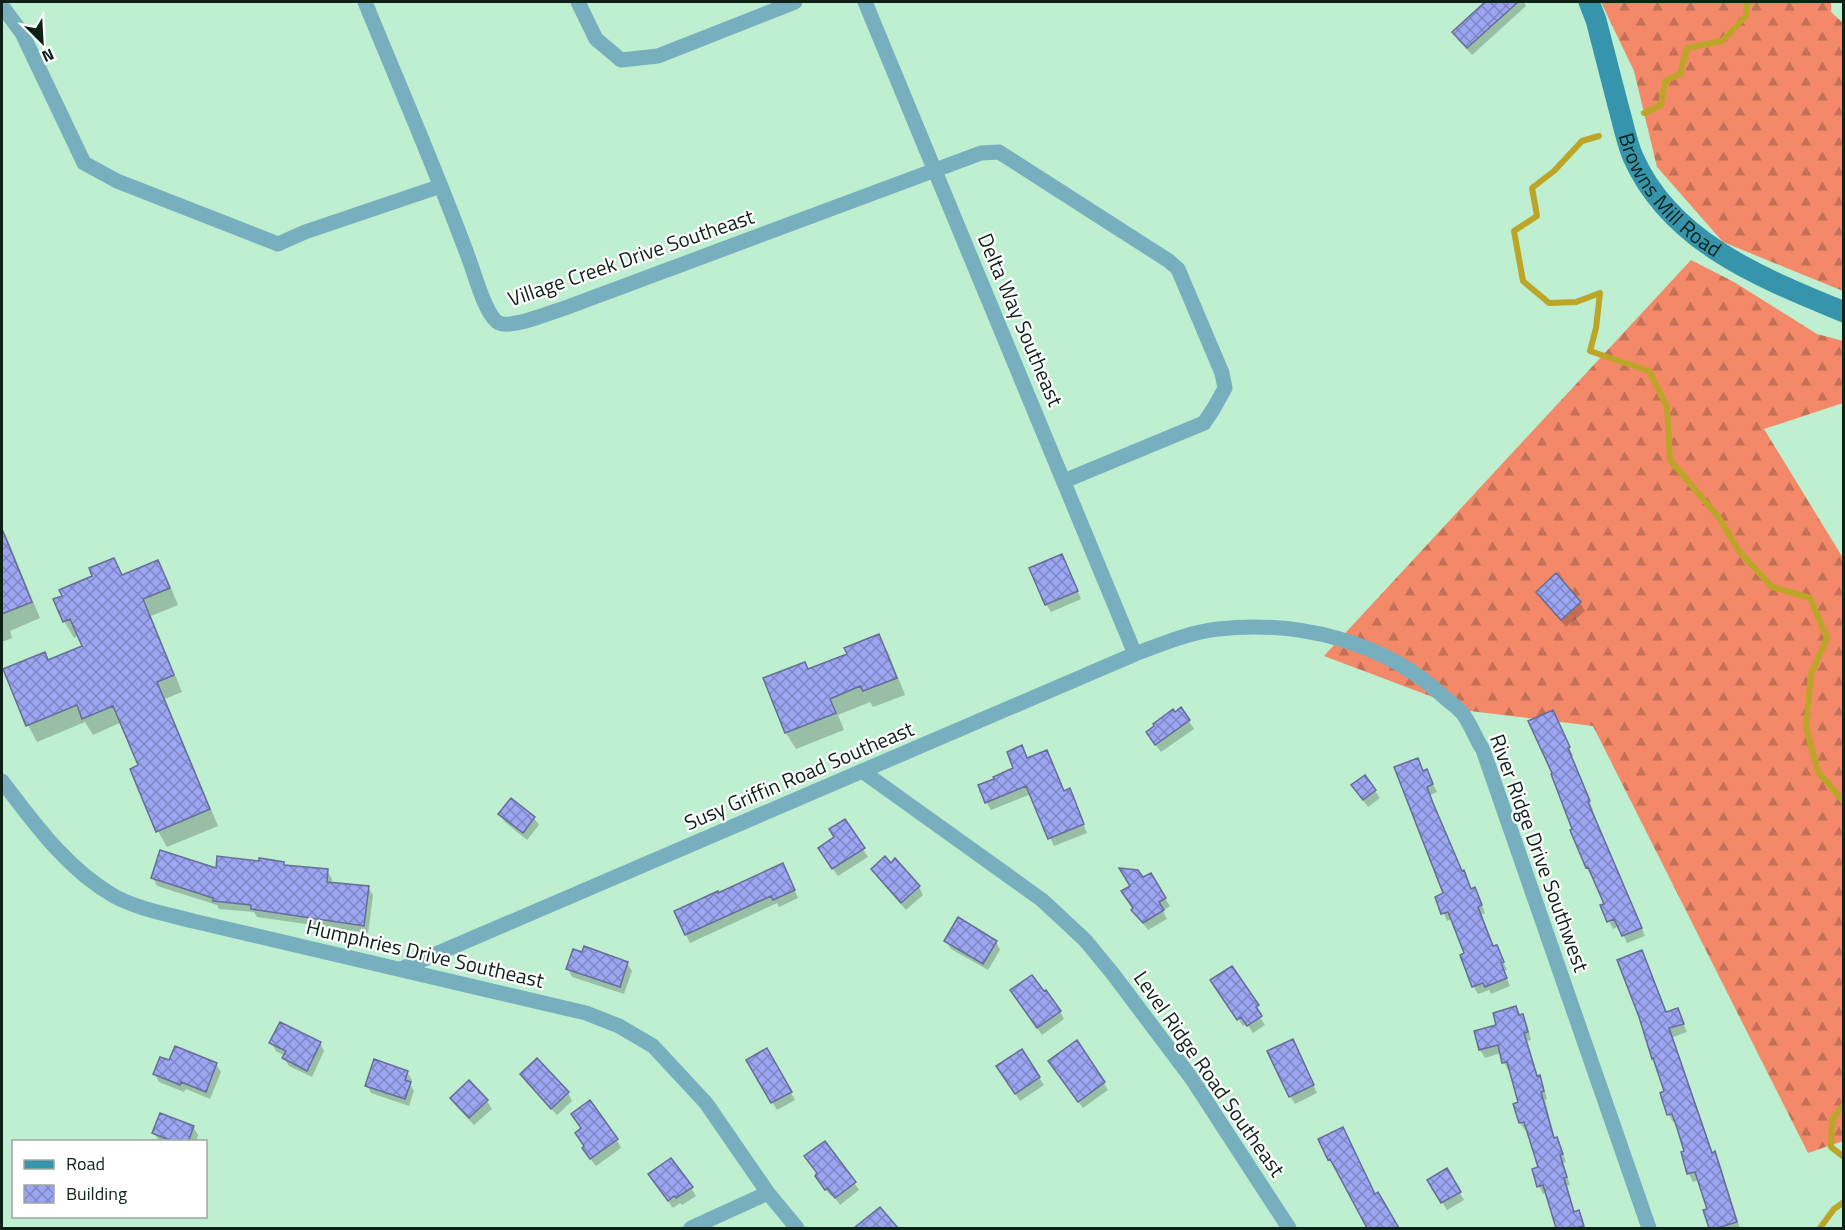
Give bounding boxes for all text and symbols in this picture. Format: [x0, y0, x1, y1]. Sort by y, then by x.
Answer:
north arrow [12, 12, 72, 72]
text: N [38, 42, 58, 69]
street label: Browns Mill Road [1611, 129, 1728, 265]
street label: Village Creek Drive Southeast [503, 200, 759, 314]
street label: Delta Way Southeast [970, 228, 1072, 412]
street label: Susy Griffin Road Southeast [679, 712, 919, 838]
street label: River Ridge Drive Southwest [1482, 729, 1598, 977]
street label: Humphries Drive Southeast [303, 910, 548, 996]
street label: Level Ridge Road Southeast [1126, 964, 1294, 1184]
legend [12, 1140, 207, 1218]
text: Road [66, 1150, 105, 1177]
text: Building [66, 1180, 127, 1207]

